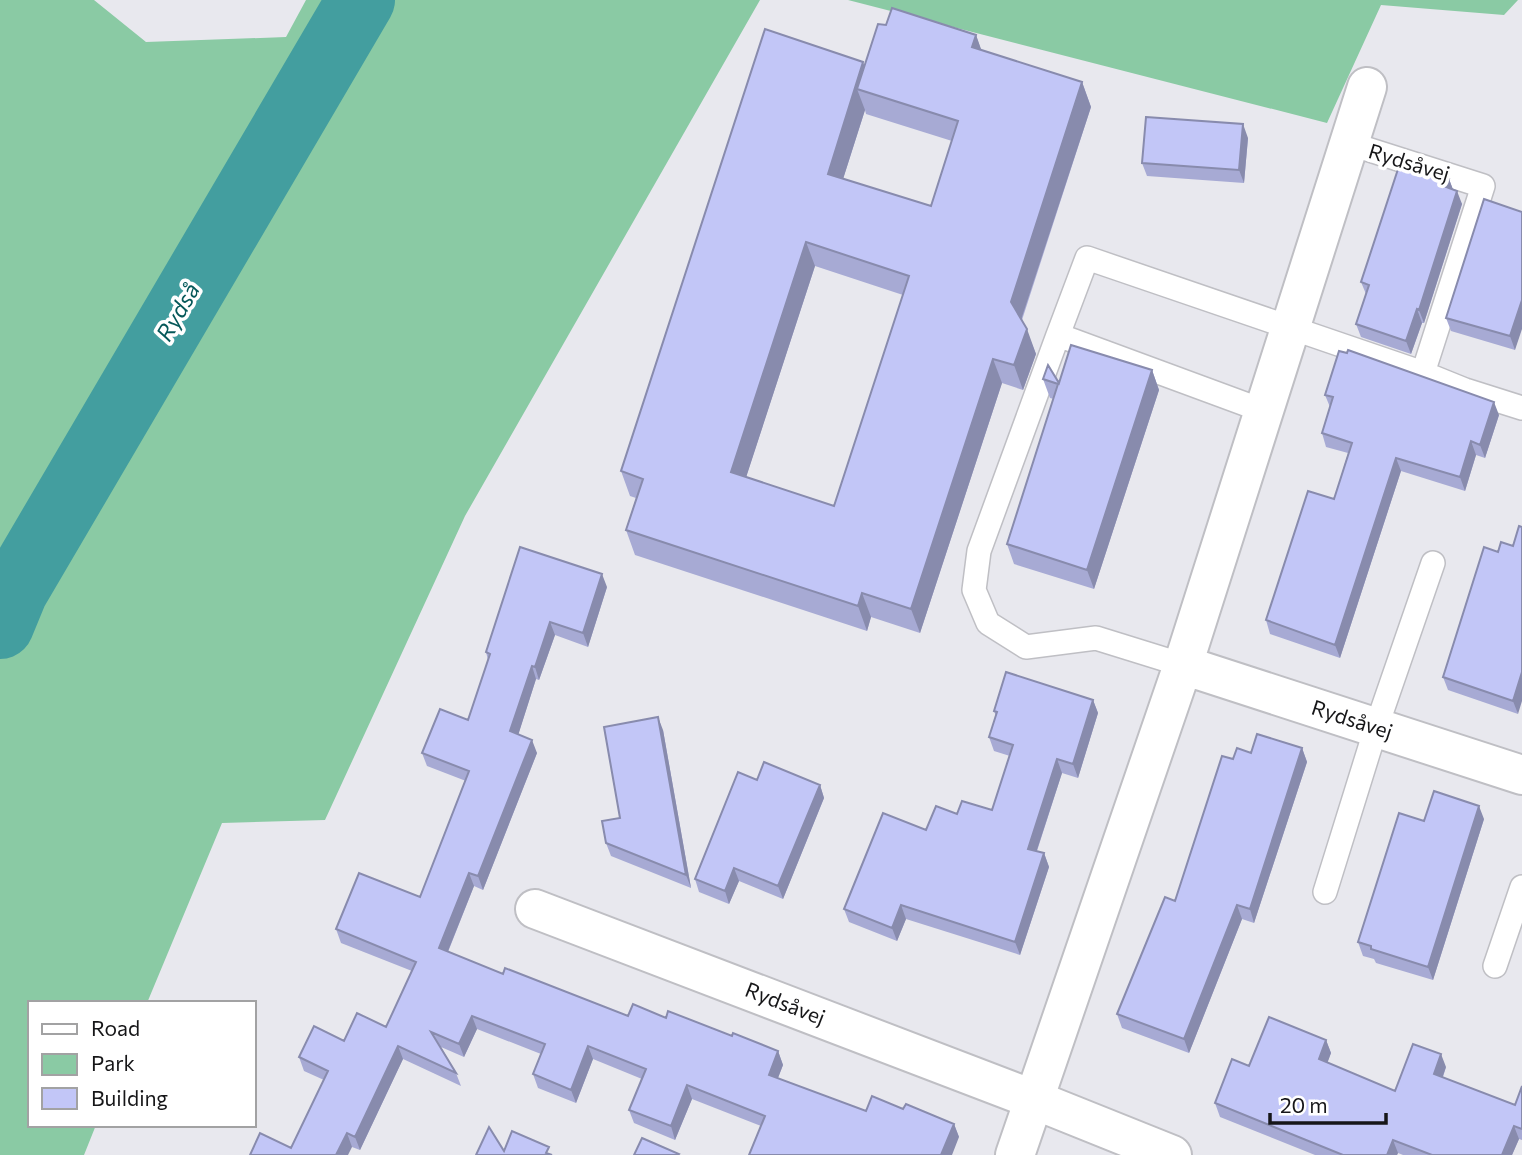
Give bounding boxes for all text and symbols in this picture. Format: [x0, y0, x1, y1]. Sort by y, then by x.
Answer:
street label: Rydsåvej [1366, 137, 1453, 186]
water label: Rydså [149, 277, 205, 346]
street label: Rydsåvej [1309, 694, 1396, 743]
street label: Rydsåvej [742, 976, 829, 1029]
legend [28, 1001, 256, 1127]
text: Road [91, 1015, 140, 1040]
text: Park [91, 1050, 135, 1075]
scale bar [1270, 1082, 1386, 1126]
text: Building [91, 1085, 168, 1110]
text: 20 m [1280, 1092, 1328, 1117]

